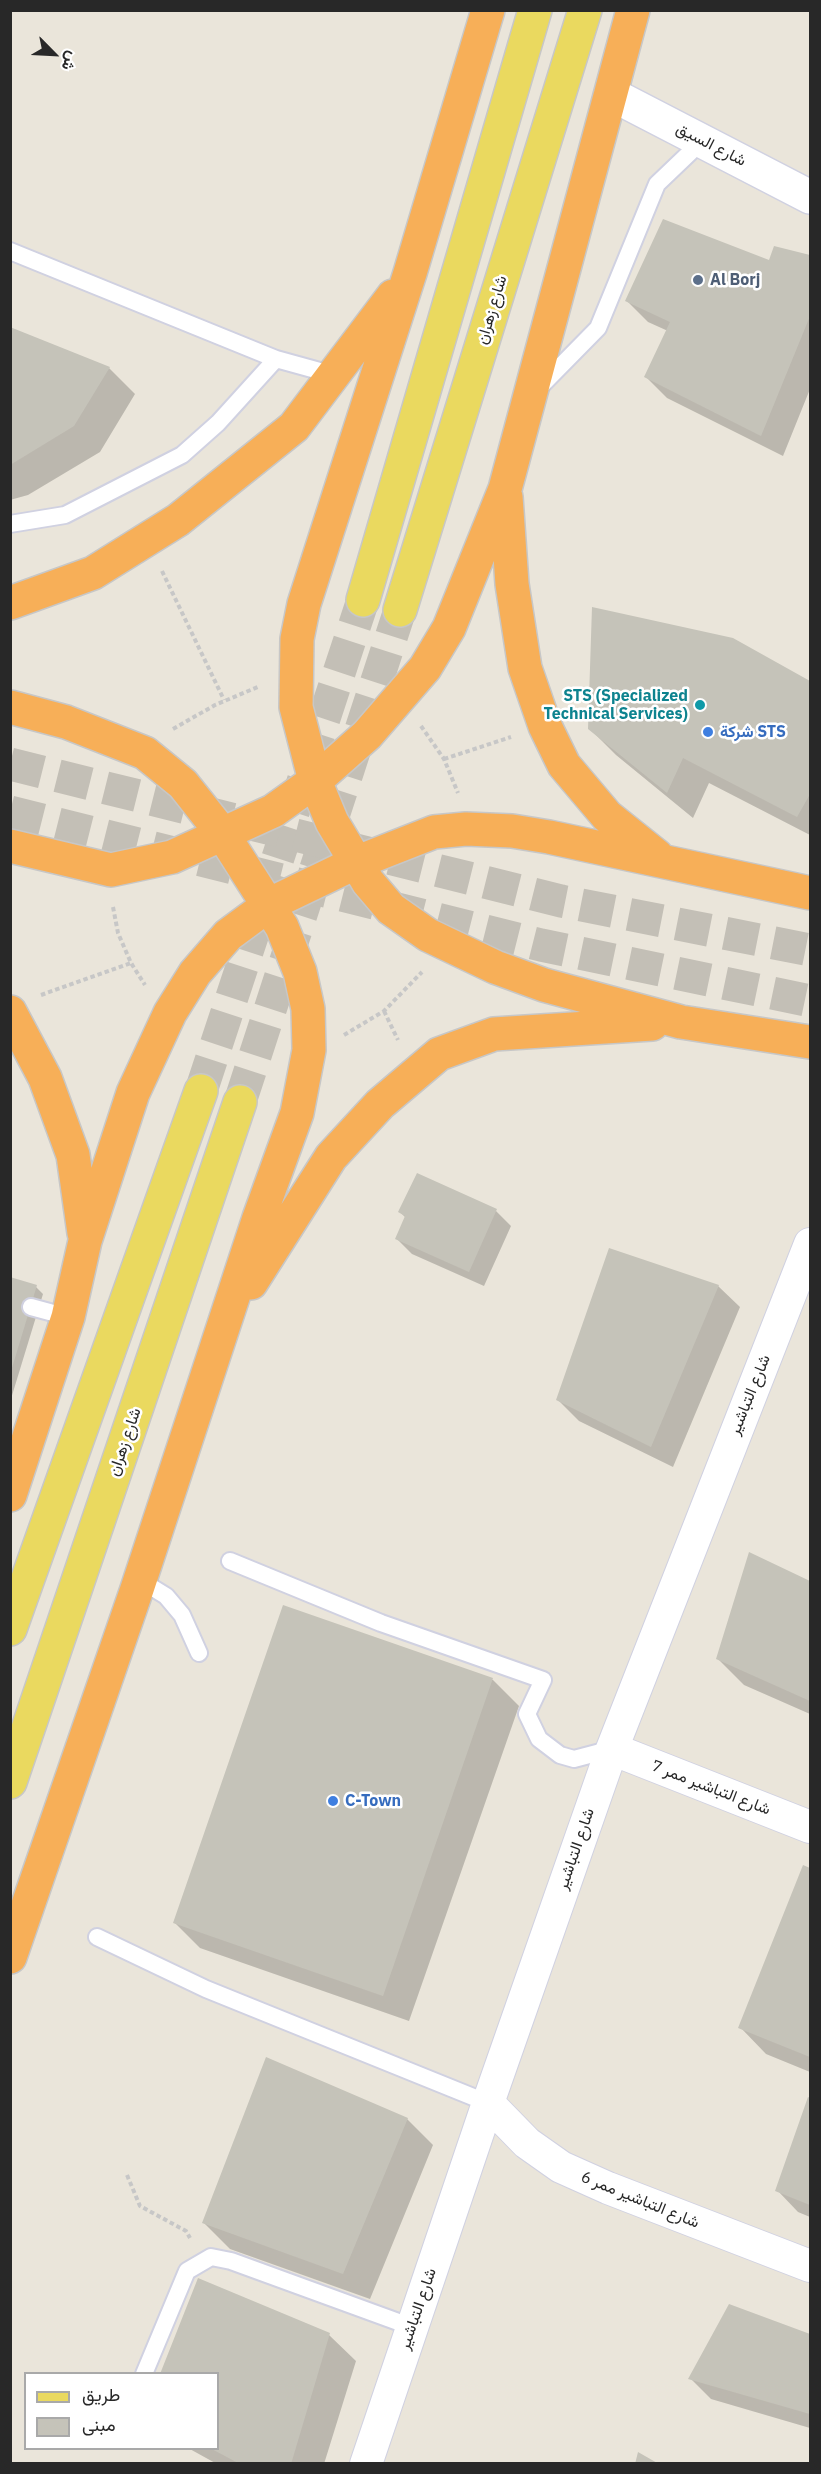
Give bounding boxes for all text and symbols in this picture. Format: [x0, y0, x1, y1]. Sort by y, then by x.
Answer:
north arrow [24, 24, 84, 84]
text: ش [57, 48, 83, 74]
street label: شارع السيق [673, 119, 749, 171]
place label: Al Borj [710, 270, 760, 290]
street label: شارع زهران [472, 273, 512, 347]
marker: Al Borj [691, 273, 705, 287]
place label: STS (Specialized Technical Services) [543, 686, 688, 724]
marker: STS (Specialized Technical Services) [693, 698, 707, 712]
place label: شركة STS [720, 722, 786, 742]
marker: شركة STS [701, 725, 715, 739]
street label: شارع التباشير [725, 1352, 775, 1438]
street label: شارع زهران [104, 1405, 146, 1479]
street label: شارع التباشير ممر 7 [649, 1756, 773, 1820]
place label: C-Town [345, 1791, 401, 1811]
marker: C-Town [326, 1794, 340, 1808]
street label: شارع التباشير [553, 1806, 599, 1892]
street label: شارع التباشير ممر 6 [578, 2168, 702, 2232]
street label: شارع التباشير [395, 2266, 441, 2352]
legend [24, 2372, 219, 2450]
text: طريق [82, 2383, 120, 2406]
text: مبنى [82, 2413, 116, 2436]

